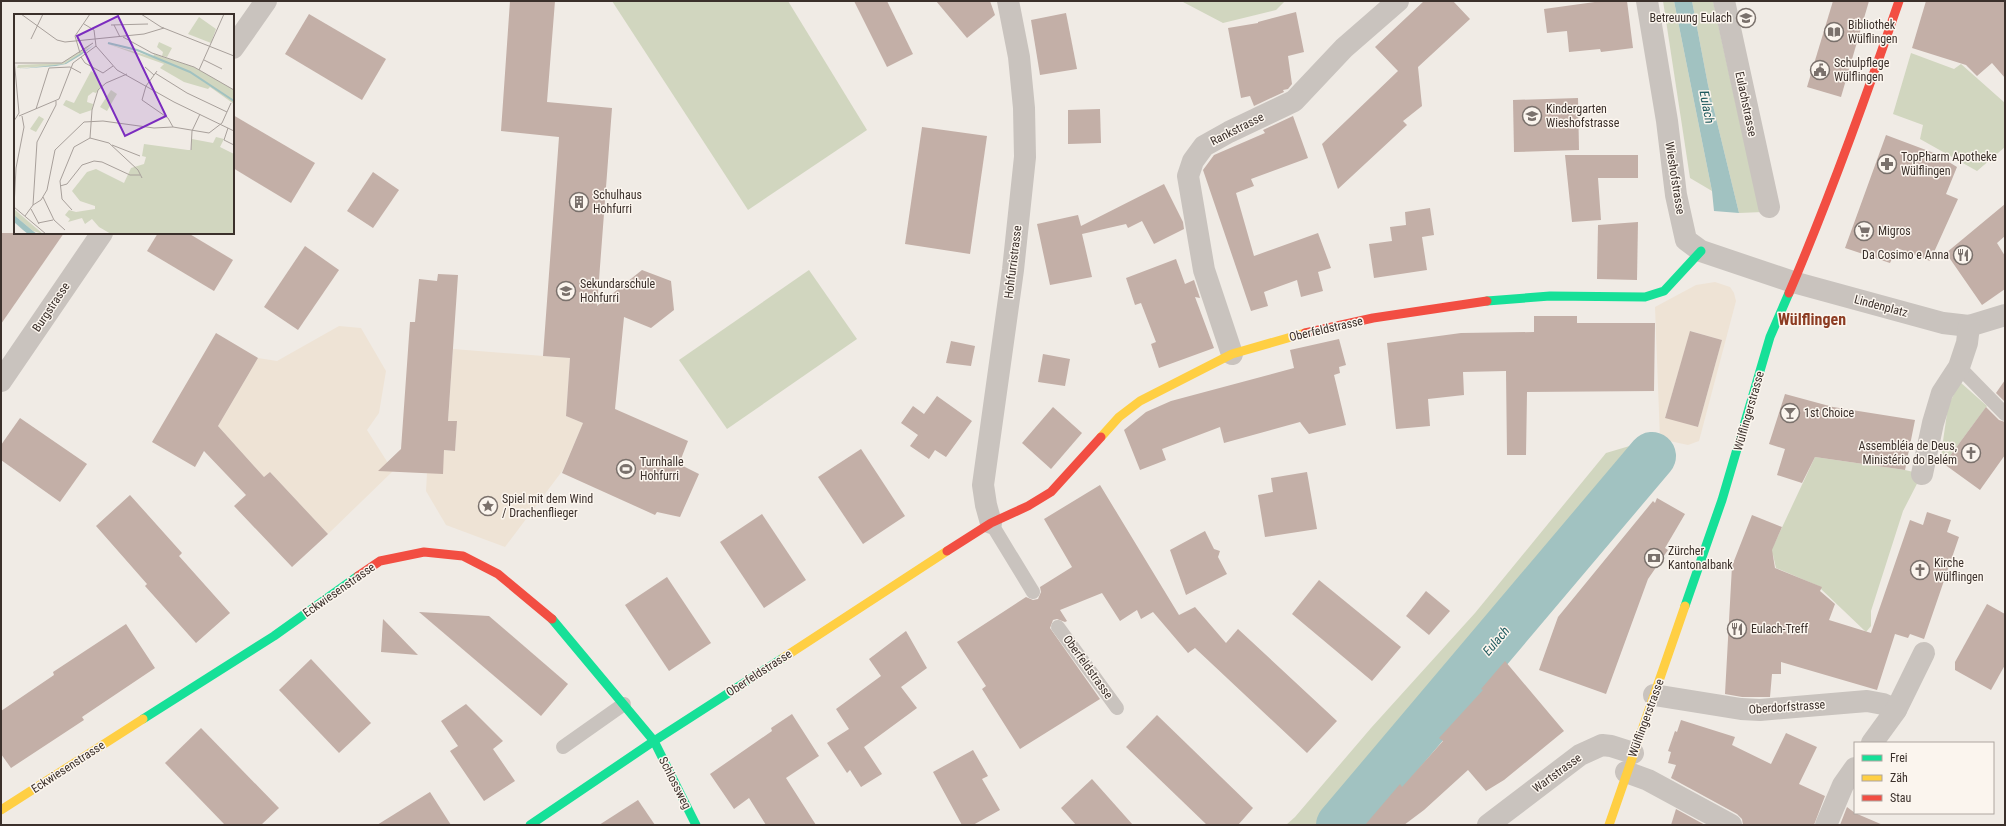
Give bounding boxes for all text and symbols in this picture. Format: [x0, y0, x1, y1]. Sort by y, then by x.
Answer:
school or university icon: Betreuung Eulach [1735, 7, 1757, 29]
place label: Betreuung Eulach [1650, 11, 1732, 25]
inset map [14, 14, 234, 234]
place label: Bibliothek Wülflingen [1848, 18, 1898, 46]
library icon: Bibliothek Wülflingen [1823, 21, 1845, 43]
place label: Schulpflege Wülflingen [1834, 56, 1890, 84]
public building icon: Schulpflege Wülflingen [1809, 59, 1831, 81]
street label: Eulachstrasse [1732, 70, 1760, 138]
water label: Eulach [1696, 89, 1718, 125]
place label: Kindergarten Wieshofstrasse [1546, 102, 1620, 130]
school or university icon: Kindergarten Wieshofstrasse [1521, 105, 1543, 127]
street label: Rankstrasse [1208, 109, 1266, 148]
street label: Wieshofstrasse [1662, 141, 1688, 216]
place label: TopPharm Apotheke Wülflingen [1901, 150, 1997, 178]
pharmacy icon: TopPharm Apotheke Wülflingen [1876, 153, 1898, 175]
place label: Schulhaus Hohfurri [593, 188, 642, 216]
building icon: Schulhaus Hohfurri [568, 191, 590, 213]
supermarket icon: Migros [1853, 220, 1875, 242]
street label: Hohfurristrasse [1002, 224, 1024, 299]
place label: Migros [1878, 224, 1911, 238]
restaurant icon: Da Cosimo e Anna [1952, 244, 1974, 266]
place label: Da Cosimo e Anna [1862, 248, 1949, 262]
place label: Sekundarschule Hohfurri [580, 277, 656, 305]
street label: Burgstrasse [29, 279, 73, 334]
school or university icon: Sekundarschule Hohfurri [555, 280, 577, 302]
street label: Lindenplatz [1853, 292, 1909, 320]
district label: Wülflingen [1778, 310, 1846, 329]
street label: Oberfeldstrasse [1288, 314, 1365, 344]
street label: Wülflingerstrasse [1731, 369, 1767, 452]
bar icon: 1st Choice [1779, 402, 1801, 424]
place label: 1st Choice [1804, 406, 1855, 420]
place label: Assembléia de Deus, Ministério do Belém [1858, 439, 1957, 467]
church icon: Assembléia de Deus, Ministério do Belém [1960, 442, 1982, 464]
place label: Turnhalle Hohfurri [640, 455, 684, 483]
sports icon: Turnhalle Hohfurri [615, 458, 637, 480]
place label: Spiel mit dem Wind / Drachenflieger [502, 492, 593, 520]
place icon: Spiel mit dem Wind / Drachenflieger [477, 495, 499, 517]
place label: Zürcher Kantonalbank [1668, 544, 1733, 572]
bank icon: Zürcher Kantonalbank [1643, 547, 1665, 569]
place label: Kirche Wülflingen [1934, 556, 1984, 584]
church icon: Kirche Wülflingen [1909, 559, 1931, 581]
street label: Eckwiesenstrasse [300, 560, 378, 620]
restaurant icon: Eulach-Treff [1726, 618, 1748, 640]
place label: Eulach-Treff [1751, 622, 1808, 636]
water label: Eulach [1480, 623, 1512, 659]
street label: Oberfeldstrasse [1060, 632, 1116, 702]
street label: Oberfeldstrasse [724, 646, 795, 699]
street label: Wülflingerstrasse [1625, 677, 1667, 759]
street label: Oberdorfstrasse [1748, 697, 1826, 717]
street label: Eckwiesenstrasse [29, 738, 108, 796]
legend [1854, 742, 1994, 814]
street label: Wartstrasse [1530, 750, 1584, 795]
text: Frei [1890, 751, 1908, 765]
street label: Schlossweg [656, 755, 694, 811]
text: Zäh [1890, 771, 1908, 785]
text: Stau [1890, 791, 1912, 805]

